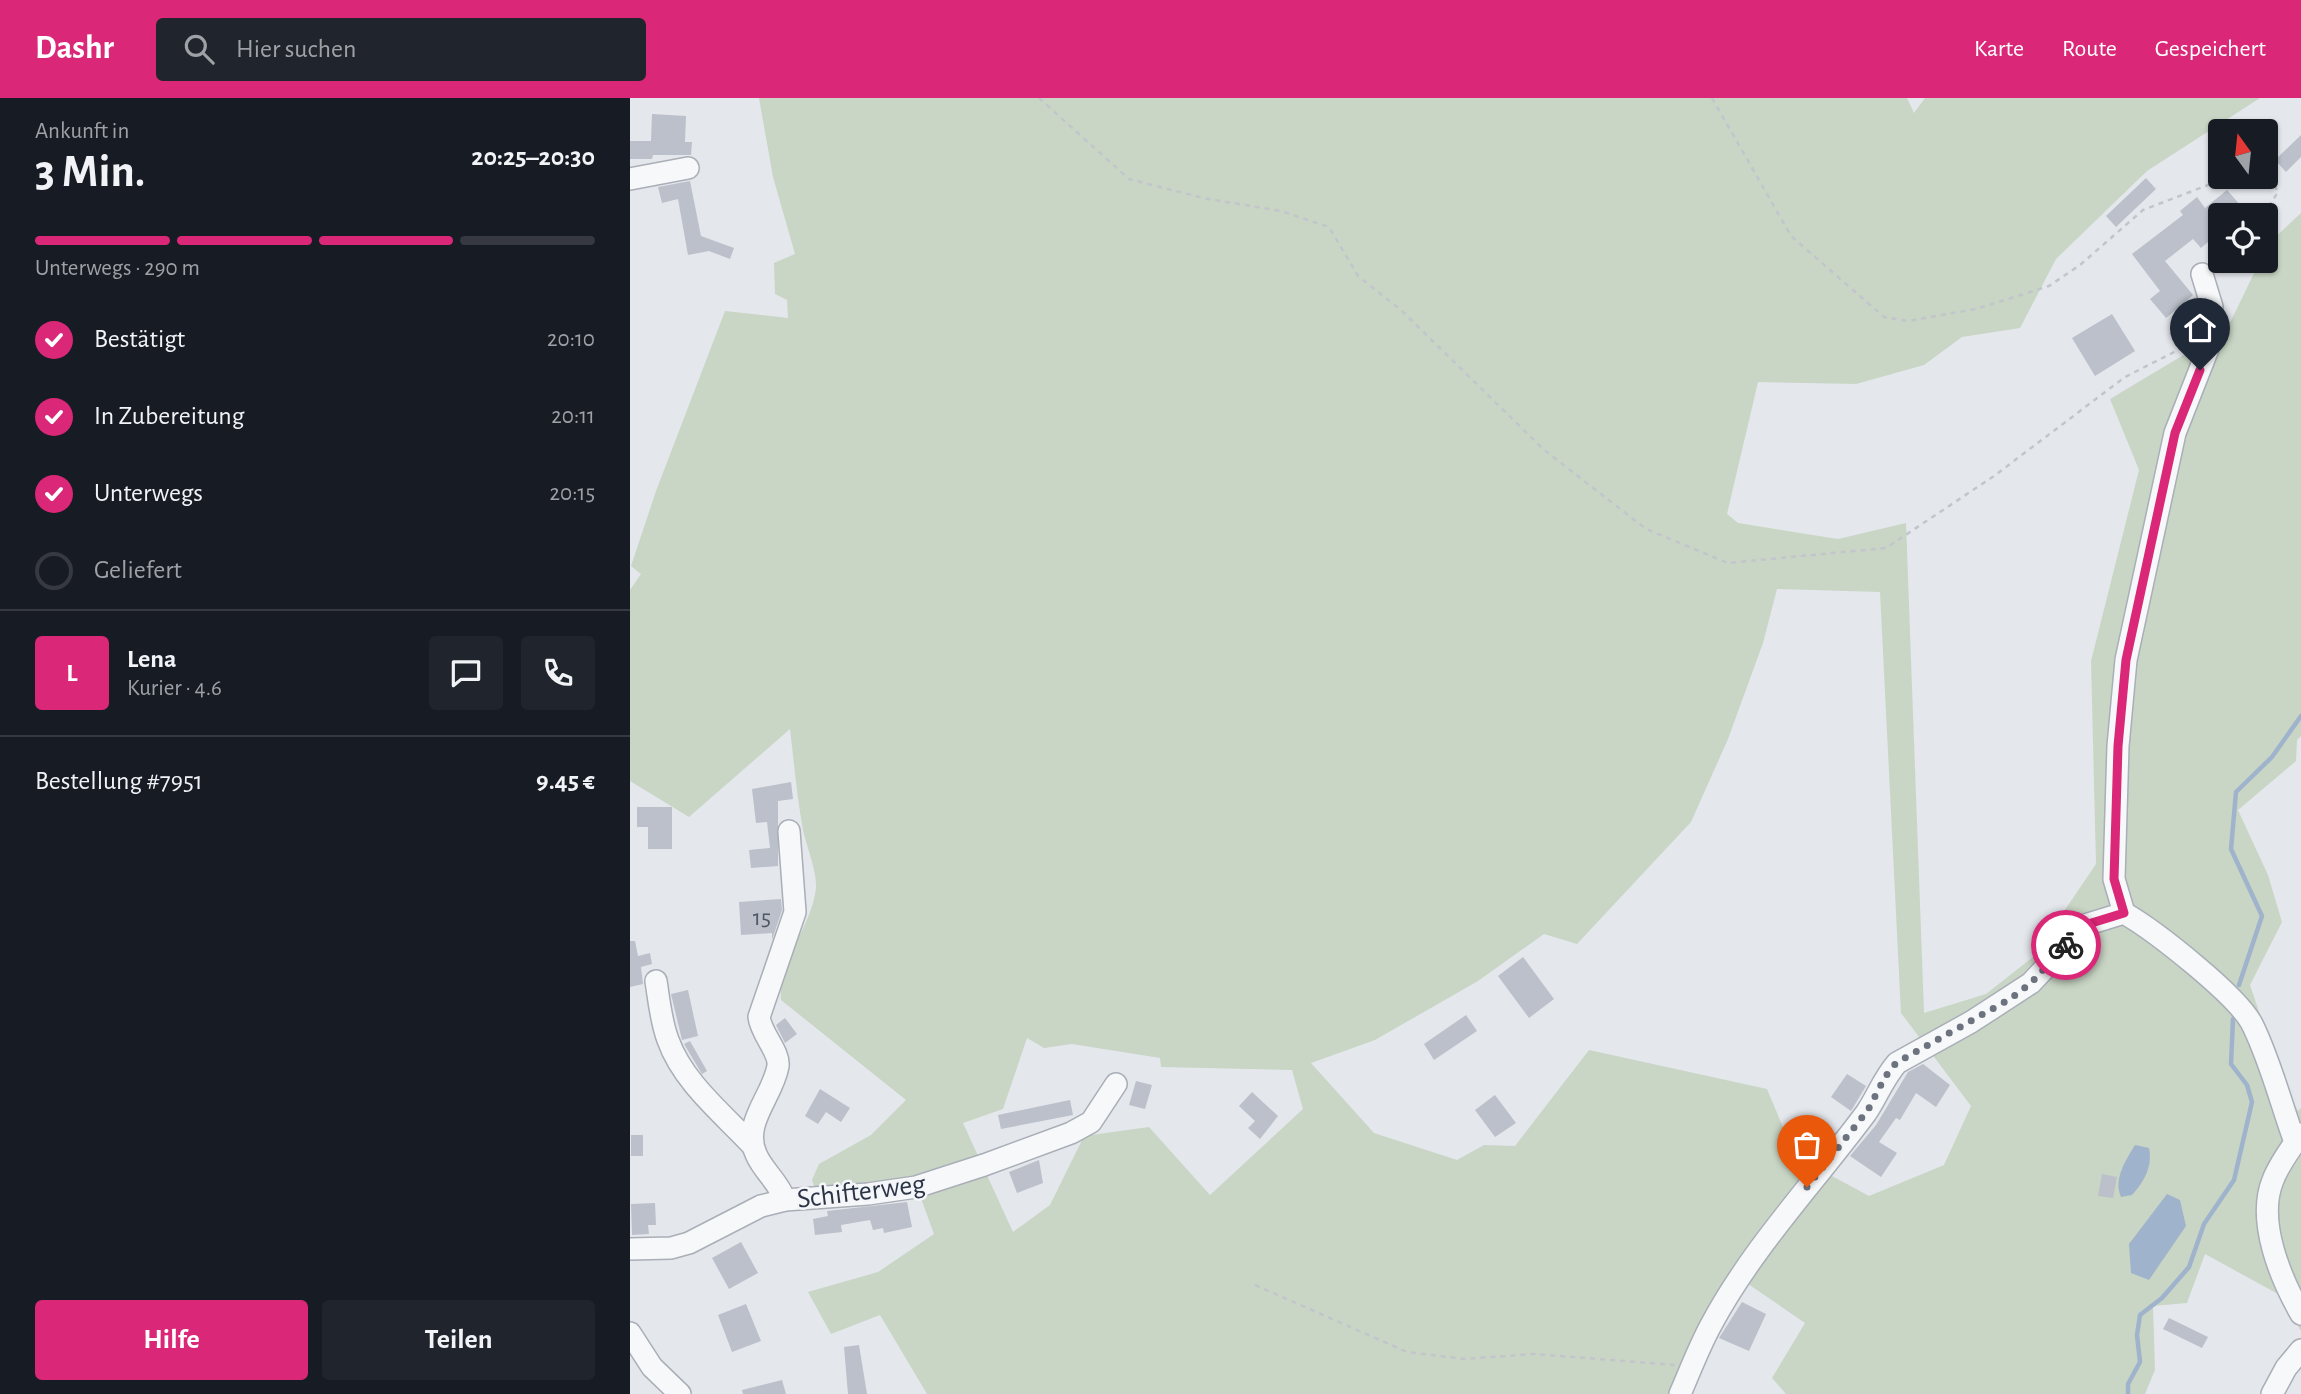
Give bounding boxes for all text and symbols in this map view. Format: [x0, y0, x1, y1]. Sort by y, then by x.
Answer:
search box [156, 18, 646, 81]
icon: search [180, 30, 218, 68]
text: Dashr [35, 32, 114, 65]
text: Hier suchen [236, 36, 356, 62]
text: Karte [1974, 37, 2024, 61]
text: Route [2062, 37, 2117, 61]
text: Gespeichert [2155, 37, 2266, 61]
north arrow [2208, 119, 2278, 189]
map controls [2208, 119, 2278, 273]
text: Ankunft in [35, 120, 129, 143]
text: 20:25–20:30 [471, 144, 595, 170]
text: 3 Min. [35, 149, 145, 195]
button: locate [2208, 203, 2278, 273]
text: Unterwegs · 290 m [35, 257, 200, 280]
pin [2170, 298, 2230, 370]
icon: home [2181, 309, 2219, 347]
icon: check [35, 321, 73, 359]
text: Bestätigt [94, 326, 185, 352]
text: 20:10 [547, 328, 595, 351]
icon: check [35, 398, 73, 436]
text: In Zubereitung [94, 403, 244, 429]
text: 20:11 [551, 405, 595, 428]
icon: check [35, 475, 73, 513]
text: Unterwegs [94, 480, 203, 506]
text: 20:15 [550, 482, 595, 505]
text: Geliefert [94, 557, 182, 583]
button: chat [429, 636, 503, 710]
button: phone [521, 636, 595, 710]
text: Lena [127, 646, 177, 672]
text: L [66, 660, 78, 686]
text: Kurier · 4.6 [127, 677, 222, 700]
text: Bestellung #7951 [35, 768, 203, 794]
text: 9.45 € [536, 768, 595, 794]
house number: 15 [753, 906, 771, 930]
courier [2031, 910, 2101, 980]
icon: bike [2047, 926, 2085, 964]
pin [1777, 1115, 1837, 1187]
icon: bag [1788, 1126, 1826, 1164]
street label: Schifterweg [795, 1170, 927, 1214]
button: Hilfe [35, 1300, 308, 1380]
button: Teilen [322, 1300, 595, 1380]

